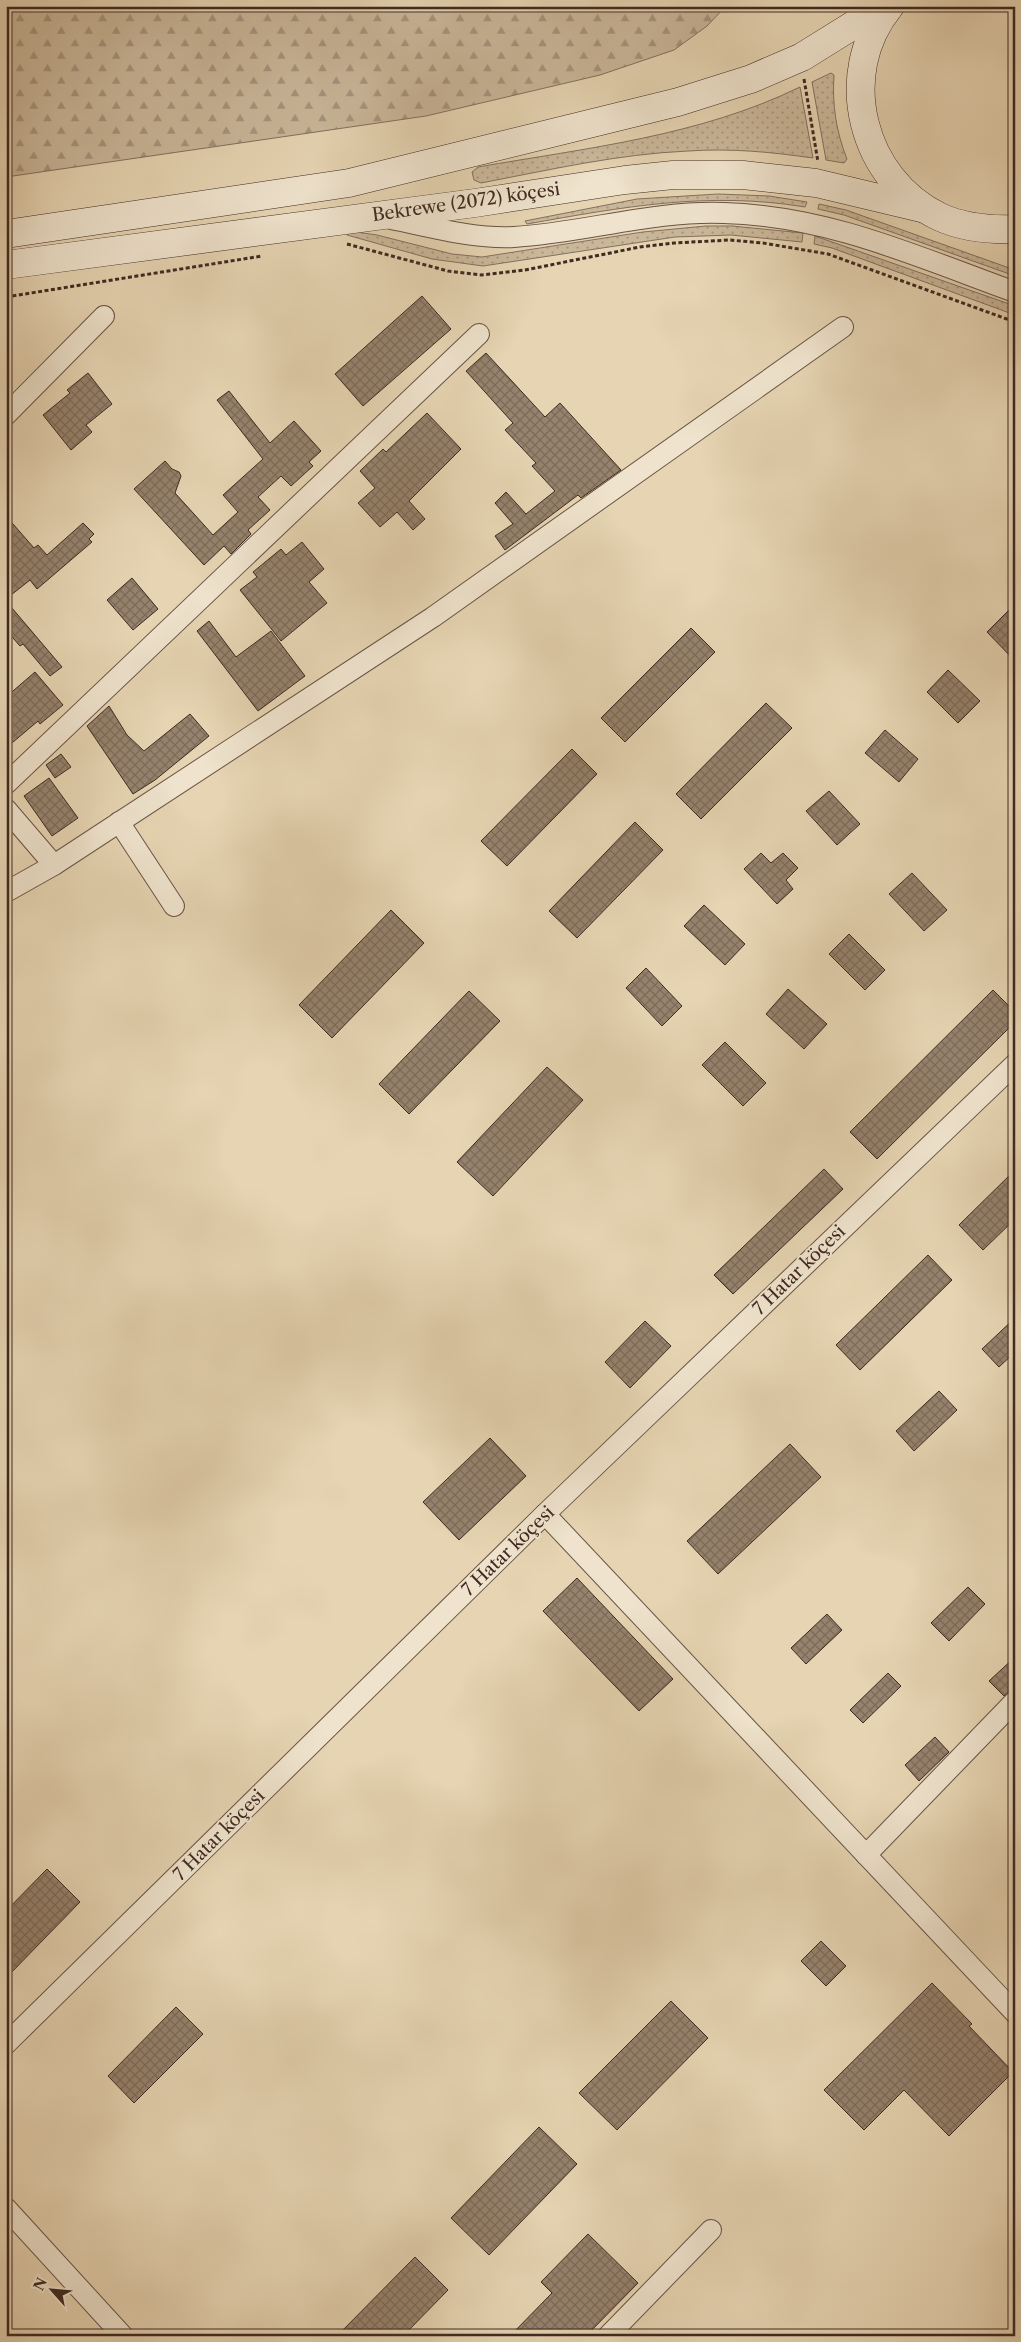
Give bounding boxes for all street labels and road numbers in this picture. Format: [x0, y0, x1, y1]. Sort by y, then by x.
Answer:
street label: Bekrewe (2072) köçesi [371, 178, 562, 226]
street label: 7 Hatar köçesi [748, 1220, 850, 1320]
street label: 7 Hatar köçesi [457, 1501, 559, 1601]
street label: 7 Hatar köçesi [169, 1784, 270, 1885]

